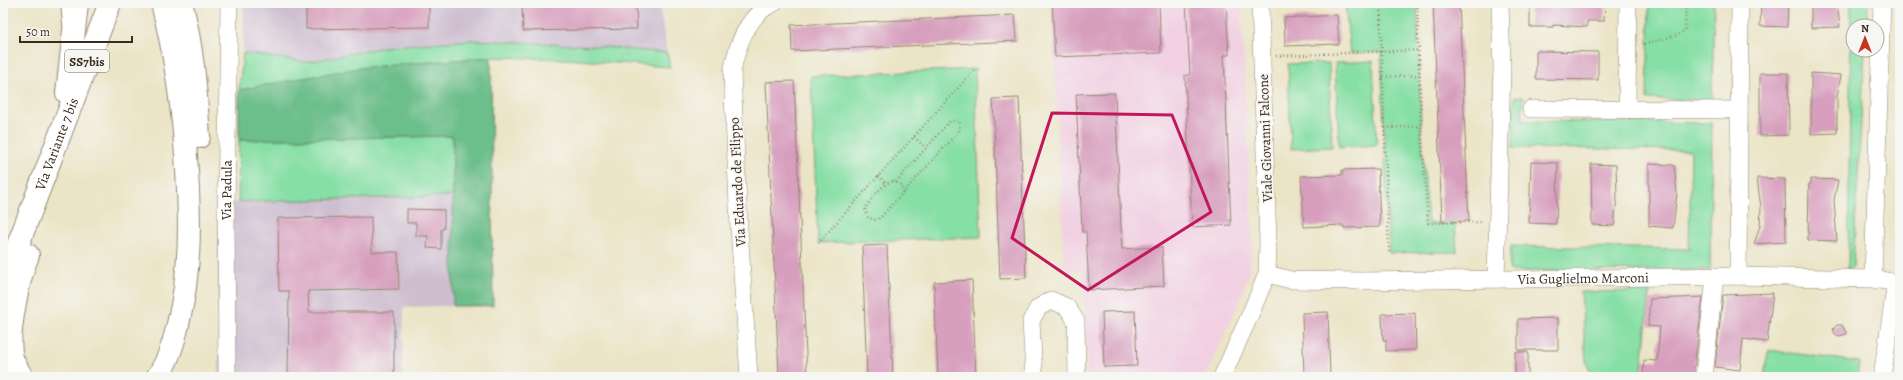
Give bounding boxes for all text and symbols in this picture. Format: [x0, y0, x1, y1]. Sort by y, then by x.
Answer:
scale bar [20, 18, 132, 44]
north arrow [1845, 18, 1885, 58]
text: N [1861, 21, 1869, 36]
text: 50 m [26, 24, 50, 40]
road number: SS7bis [65, 50, 109, 72]
street label: Viale Giovanni Falcone [1254, 73, 1277, 203]
street label: Via Variante 7 bis [30, 95, 83, 194]
street label: Via Eduardo de Filippo [725, 117, 750, 248]
street label: Via Padula [217, 159, 237, 221]
street label: Via Guglielmo Marconi [1516, 268, 1649, 289]

